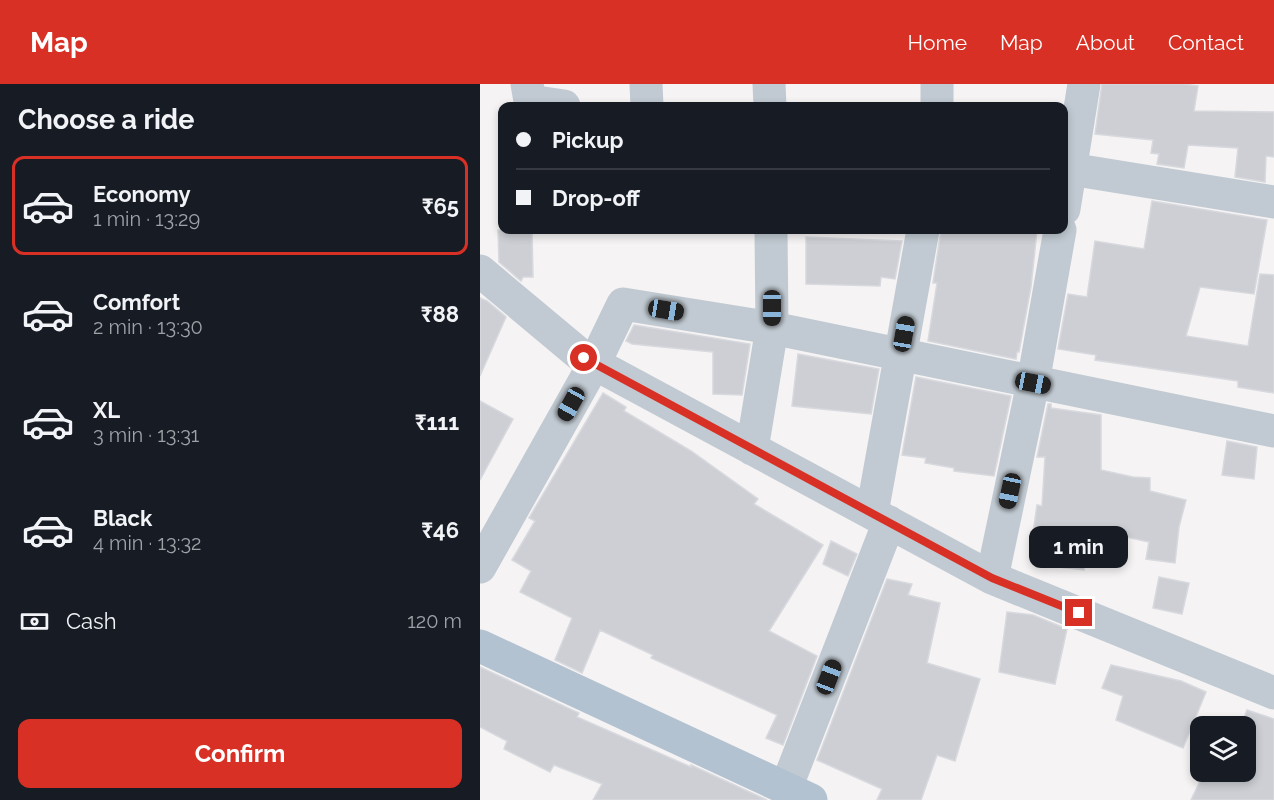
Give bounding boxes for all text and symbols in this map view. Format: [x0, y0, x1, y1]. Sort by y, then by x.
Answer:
text: Map [30, 26, 88, 59]
text: Home [908, 30, 967, 55]
text: Map [1000, 30, 1043, 55]
text: About [1076, 30, 1135, 55]
text: Contact [1168, 30, 1244, 55]
text: Choose a ride [18, 104, 194, 135]
text: Pickup [552, 127, 624, 153]
icon: car [21, 179, 75, 233]
text: Economy [93, 181, 191, 207]
text: Drop-off [552, 185, 640, 211]
text: ₹65 [422, 193, 459, 219]
text: 1 min · 13:29 [93, 207, 200, 231]
icon: car [21, 287, 75, 341]
text: Comfort [93, 289, 180, 315]
car [763, 290, 781, 326]
car [647, 298, 685, 322]
text: ₹88 [421, 301, 459, 327]
text: 2 min · 13:30 [93, 315, 203, 339]
car [892, 315, 916, 353]
route start [570, 344, 597, 371]
car [1014, 371, 1052, 395]
car [554, 384, 588, 424]
icon: car [21, 395, 75, 449]
text: XL [93, 397, 120, 423]
text: ₹111 [415, 409, 459, 435]
text: 3 min · 13:31 [93, 423, 199, 447]
car [997, 472, 1023, 510]
icon: car [21, 503, 75, 557]
text: Black [93, 505, 152, 531]
text: ₹46 [421, 517, 459, 543]
callout: 1 min [1030, 526, 1128, 568]
text: 4 min · 13:32 [93, 531, 202, 555]
text: 1 min [1053, 535, 1104, 559]
route end [1065, 599, 1092, 626]
icon: cash [18, 605, 51, 638]
text: Cash [66, 608, 117, 634]
text: 120 m [407, 609, 462, 633]
car [814, 657, 844, 697]
map controls [1190, 716, 1256, 782]
button: layers [1190, 716, 1256, 782]
button: Confirm [18, 719, 462, 788]

